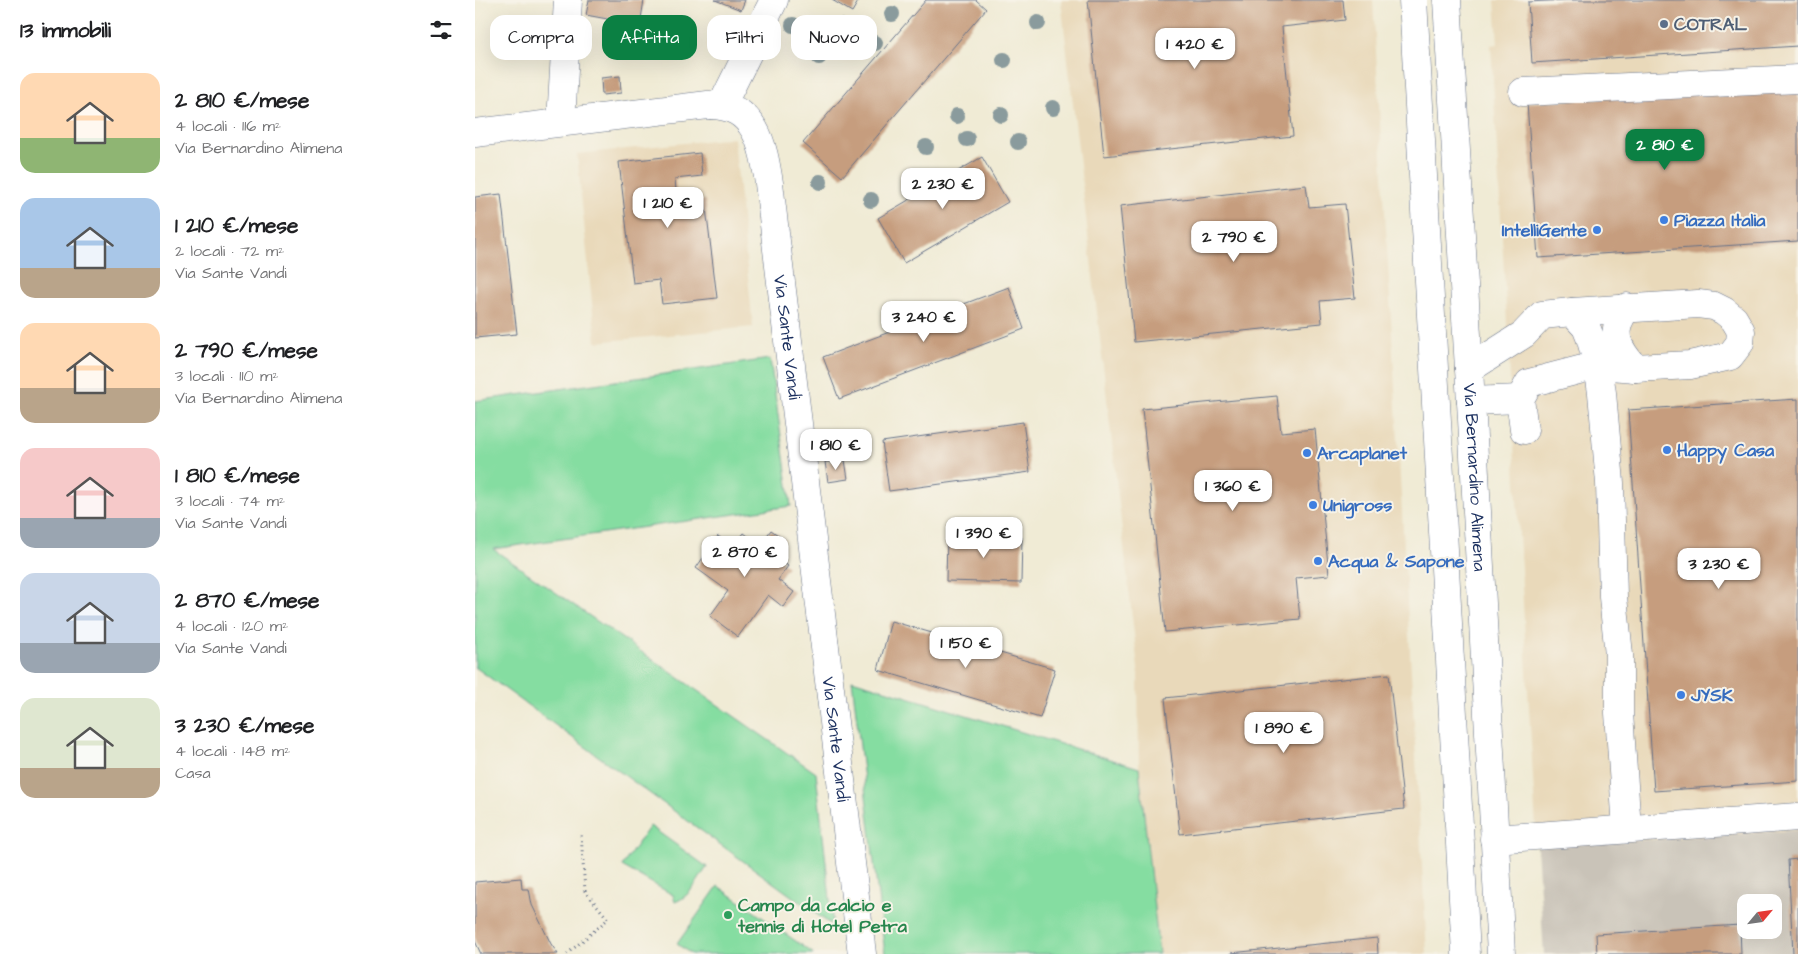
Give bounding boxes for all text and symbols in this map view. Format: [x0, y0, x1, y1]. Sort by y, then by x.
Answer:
place label: COTRAL [1674, 12, 1747, 37]
chip: Compra [490, 15, 592, 60]
chip: Affitta [602, 15, 697, 60]
chip: Filtri [707, 15, 781, 60]
chip: Nuovo [791, 15, 877, 60]
text: 13 immobili [20, 16, 111, 45]
icon: filters [427, 16, 455, 44]
marker: COTRAL [1658, 18, 1670, 30]
pin: 1 420 € [1149, 28, 1241, 70]
text: 1 420 € [1166, 33, 1224, 55]
text: 2 810 €/mese [175, 86, 309, 115]
icon: home [60, 93, 120, 153]
text: 4 locali · 116 m² [175, 115, 281, 137]
pin: 2 810 € [1619, 128, 1711, 171]
text: 2 810 € [1636, 134, 1694, 156]
text: Via Bernardino Alimena [175, 137, 342, 159]
pin: 2 230 € [897, 168, 989, 210]
text: 2 230 € [912, 173, 974, 195]
pin: 1 210 € [622, 186, 714, 229]
text: 1 210 € [644, 192, 692, 214]
place label: Piazza Italia [1674, 208, 1766, 233]
text: 1 210 €/mese [175, 211, 298, 240]
marker: Piazza Italia [1658, 214, 1670, 226]
icon: home [60, 218, 120, 278]
place label: IntelliGente [1502, 218, 1587, 243]
pin: 2 790 € [1188, 220, 1280, 263]
marker: IntelliGente [1591, 224, 1603, 236]
text: 2 790 € [1202, 226, 1266, 248]
text: 2 locali · 72 m² [175, 240, 284, 262]
text: Via Sante Vandi [175, 262, 287, 284]
street label: Via Sante Vandi [768, 273, 808, 401]
pin: 3 240 € [878, 300, 970, 343]
text: 3 240 € [892, 306, 956, 328]
text: 2 790 €/mese [175, 336, 318, 365]
icon: home [60, 343, 120, 403]
text: 3 locali · 110 m² [175, 365, 278, 387]
street label: Via Bernardino Alimena [1457, 382, 1493, 572]
text: Via Bernardino Alimena [175, 387, 342, 409]
pin: 1 810 € [790, 428, 882, 471]
text: 1 810 € [811, 434, 861, 456]
place label: Happy Casa [1677, 438, 1775, 464]
place label: Arcaplanet [1317, 441, 1408, 466]
marker: Happy Casa [1661, 444, 1673, 456]
marker: Arcaplanet [1301, 447, 1313, 459]
text: 1 810 €/mese [175, 461, 300, 490]
icon: home [60, 468, 120, 528]
pin: 1 360 € [1187, 470, 1279, 512]
text: 1 360 € [1205, 475, 1261, 497]
text: 3 locali · 74 m² [175, 490, 285, 512]
place label: Unigross [1323, 493, 1392, 519]
marker: Unigross [1307, 499, 1319, 511]
text: Via Sante Vandi [175, 512, 287, 534]
pin: 1 390 € [938, 516, 1030, 559]
text: 1 390 € [957, 522, 1011, 544]
pin: 2 870 € [699, 536, 791, 578]
text: 2 870 € [713, 541, 778, 563]
pin: 3 230 € [1673, 548, 1765, 590]
place label: Acqua & Sapone [1328, 549, 1465, 574]
text: 3 230 € [1688, 553, 1750, 575]
marker: Acqua & Sapone [1312, 555, 1324, 567]
text: 2 870 €/mese [175, 586, 319, 615]
icon: home [60, 593, 120, 653]
text: 4 locali · 120 m² [175, 615, 288, 637]
pin: 1 150 € [920, 626, 1012, 669]
text: 1 150 € [940, 632, 992, 654]
text: Via Sante Vandi [175, 637, 287, 659]
street label: Via Sante Vandi [816, 675, 856, 803]
place label: JYSK [1690, 683, 1734, 708]
marker: JYSK [1675, 689, 1687, 701]
text: 3 230 €/mese [175, 711, 314, 740]
pin: 1 890 € [1238, 712, 1330, 754]
text: 1 890 € [1255, 717, 1313, 739]
icon: home [60, 718, 120, 778]
text: 4 locali · 148 m² [175, 740, 290, 762]
text: Casa [175, 762, 211, 784]
place label: Campo da calcio e tennis di Hotel Petra [737, 893, 908, 939]
north arrow [1737, 894, 1783, 939]
map controls [1737, 894, 1782, 939]
marker: Campo da calcio e tennis di Hotel Petra [722, 909, 734, 921]

